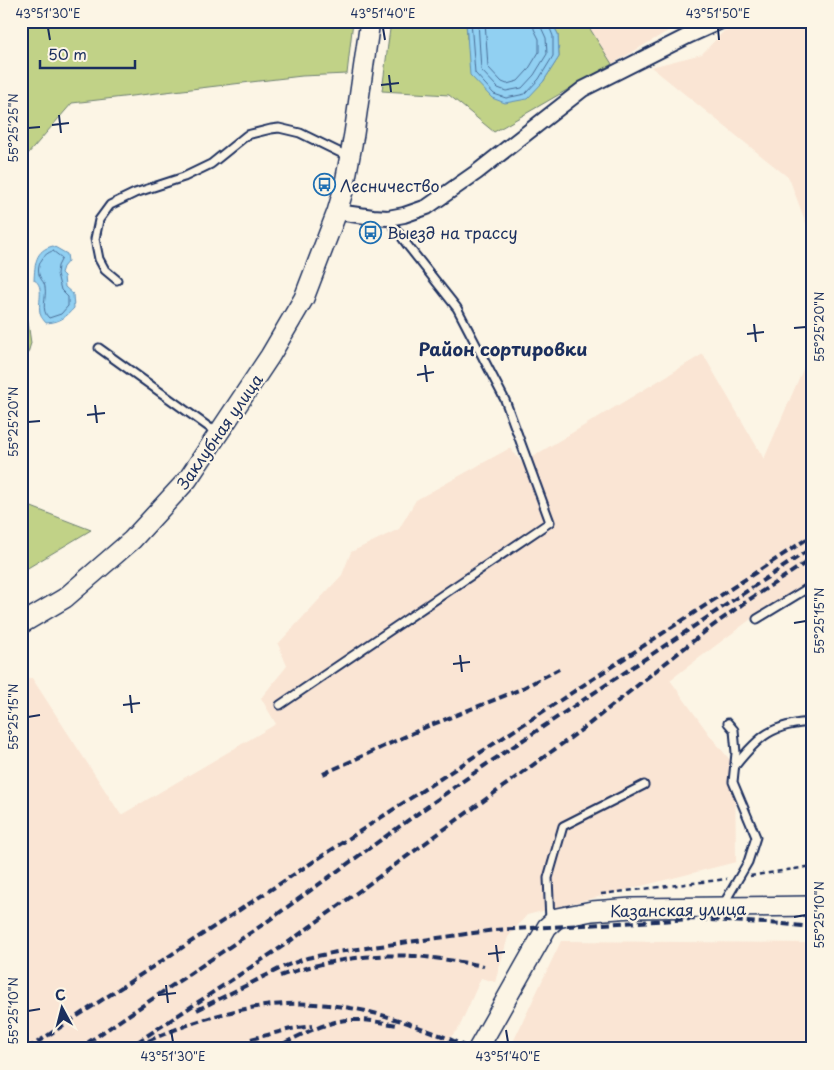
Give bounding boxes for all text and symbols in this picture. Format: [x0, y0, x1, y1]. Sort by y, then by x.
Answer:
text: 43°51'30"E [15, 4, 81, 22]
text: 43°51'40"E [351, 4, 415, 22]
text: 43°51'50"E [686, 4, 750, 22]
scale bar [40, 38, 135, 70]
text: 50 m [48, 42, 87, 65]
text: 55°25'25"N [4, 93, 22, 163]
bus stop icon: Лесничество [312, 173, 336, 197]
place label: Лесничество [340, 173, 440, 197]
bus stop icon: Выезд на трассу [359, 220, 383, 244]
place label: Выезд на трассу [387, 220, 518, 244]
text: 55°25'20"N [810, 292, 828, 362]
district label: Район сортировки [418, 335, 588, 362]
street label: Заклубная улица [170, 368, 268, 494]
text: 55°25'20"N [4, 387, 22, 457]
text: 55°25'15"N [810, 588, 828, 654]
text: 55°25'15"N [4, 684, 22, 750]
text: 55°25'10"N [810, 881, 828, 949]
street label: Казанская улица [610, 896, 746, 922]
text: 55°25'10"N [4, 977, 22, 1045]
north arrow [38, 982, 88, 1032]
text: С [54, 984, 67, 1006]
text: 43°51'30"E [140, 1047, 206, 1065]
text: 43°51'40"E [476, 1047, 540, 1065]

